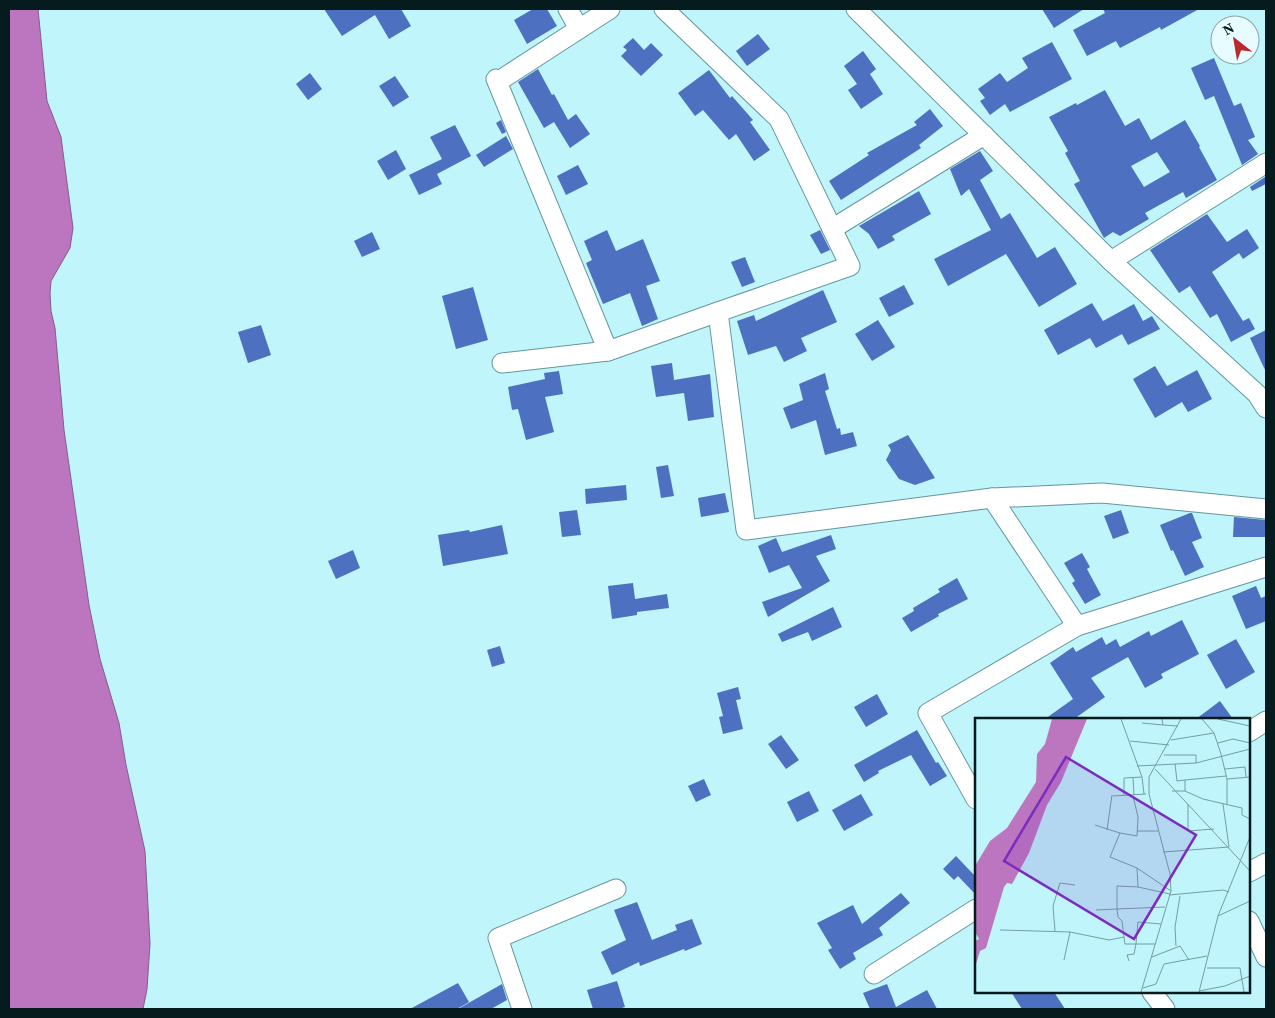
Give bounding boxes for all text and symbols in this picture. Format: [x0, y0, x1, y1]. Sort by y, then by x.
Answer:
north arrow [1210, 15, 1260, 65]
text: N [1219, 18, 1238, 40]
inset map [975, 718, 1250, 993]

